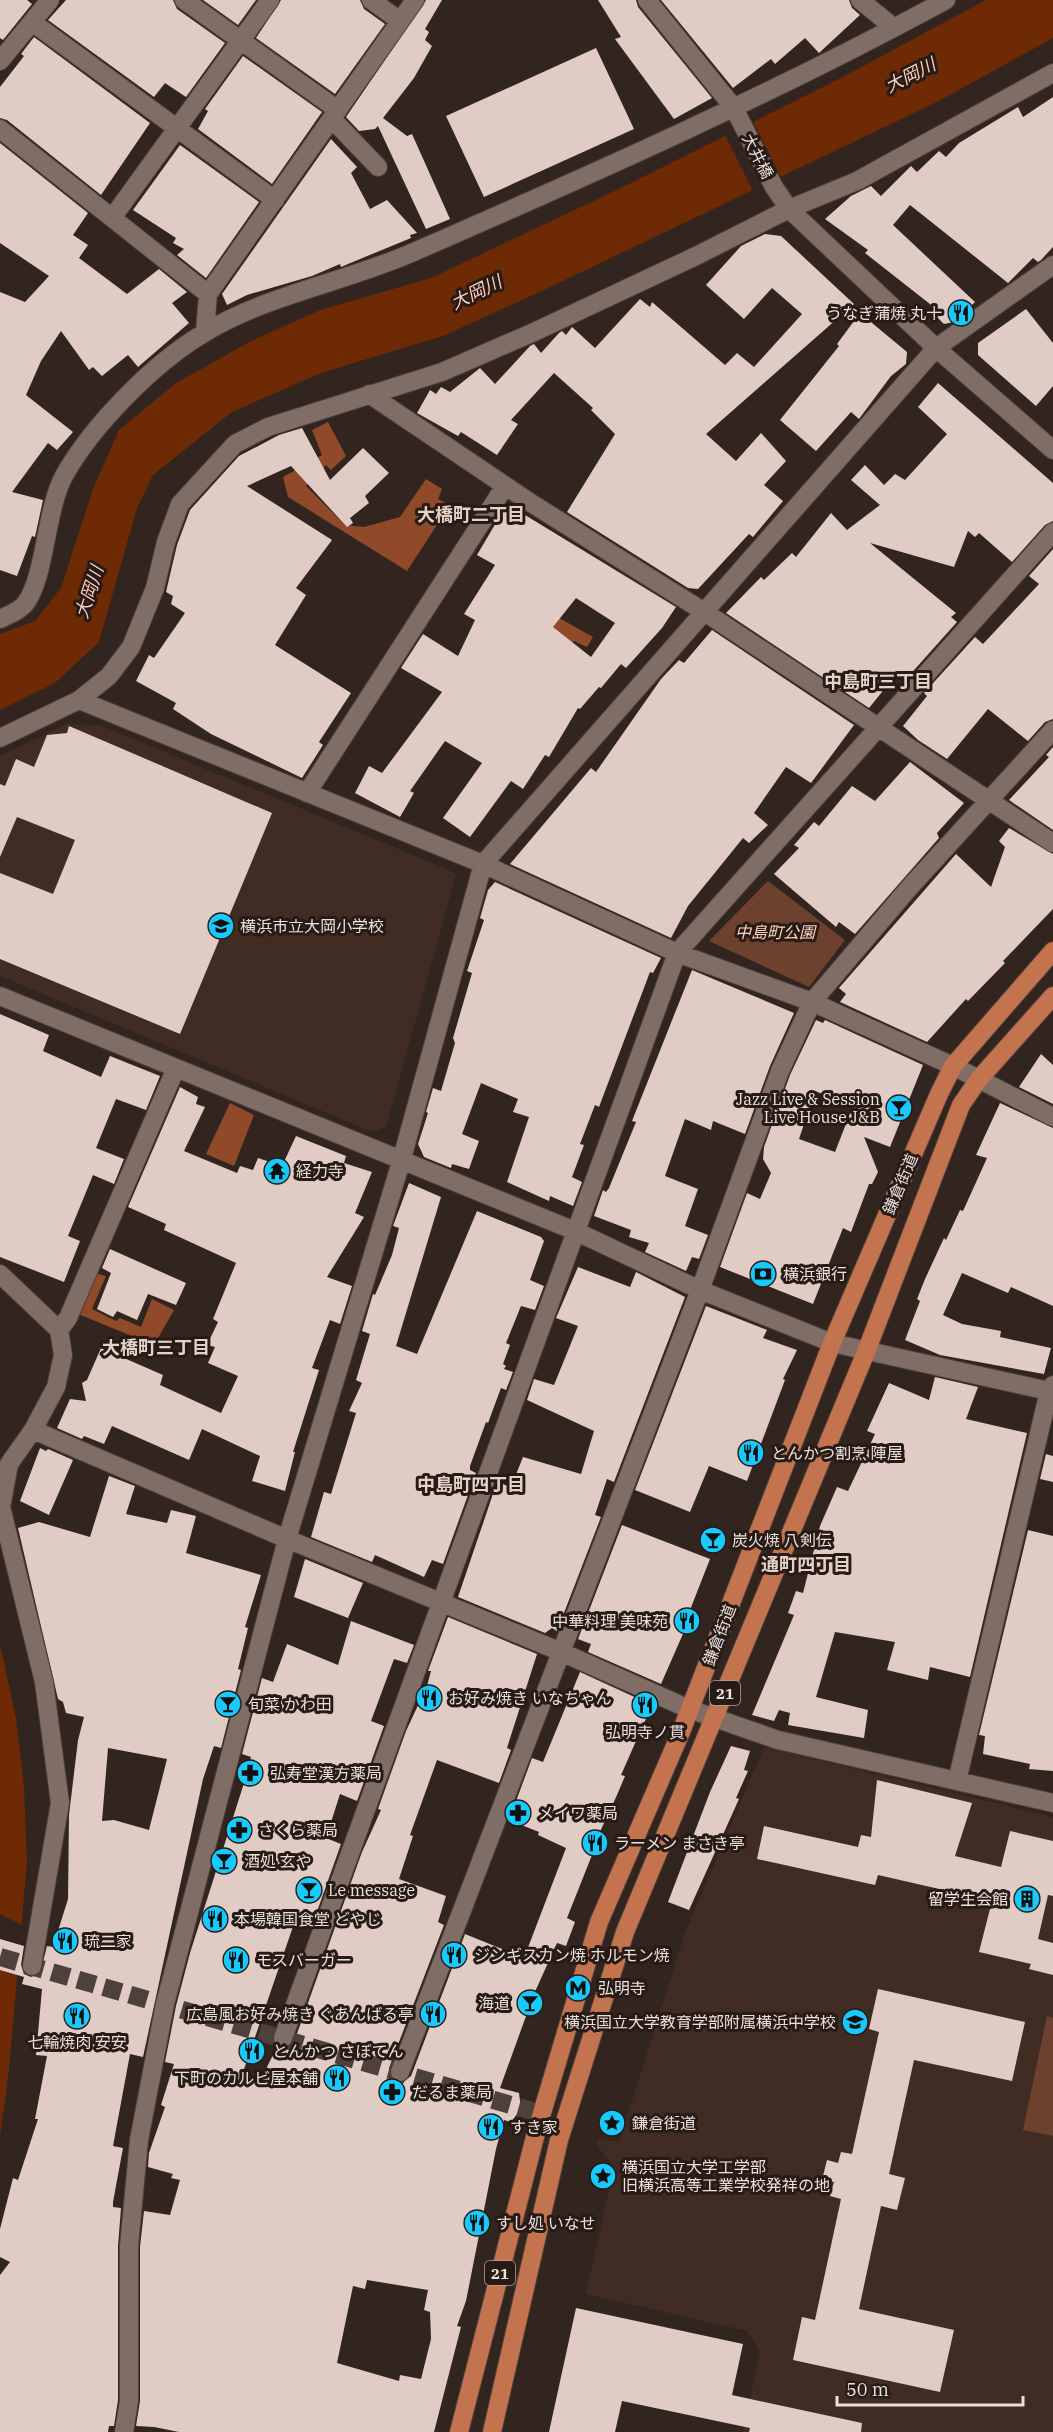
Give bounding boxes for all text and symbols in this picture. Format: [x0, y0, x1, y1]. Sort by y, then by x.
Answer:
water label: 大岡川 [881, 52, 941, 98]
street label: 大井橋 [738, 130, 778, 182]
water label: 大岡川 [447, 269, 507, 314]
restaurant icon: うなぎ蒲焼 丸十 [946, 298, 976, 328]
place label: うなぎ蒲焼 丸十 [826, 303, 942, 323]
district label: 大橋町二丁目 [417, 503, 525, 526]
water label: 大岡川 [70, 561, 109, 621]
district label: 中島町三丁目 [824, 670, 932, 693]
school or university icon: 横浜市立大岡小学校 [206, 911, 236, 941]
place label: 横浜市立大岡小学校 [240, 916, 384, 936]
park label: 中島町公園 [735, 922, 817, 942]
place label: Jazz Live & Session Live House J&B [736, 1089, 880, 1127]
bar icon: Jazz Live & Session Live House J&B [884, 1093, 914, 1123]
street label: 鎌倉街道 [878, 1151, 922, 1217]
temple icon: 経力寺 [262, 1156, 292, 1186]
place label: 経力寺 [296, 1161, 344, 1181]
bank icon: 横浜銀行 [748, 1259, 778, 1289]
place label: 横浜銀行 [783, 1264, 847, 1284]
district label: 大橋町三丁目 [102, 1336, 210, 1359]
restaurant icon: とんかつ割烹 陣屋 [736, 1438, 766, 1468]
place label: とんかつ割烹 陣屋 [771, 1443, 903, 1463]
district label: 中島町四丁目 [417, 1473, 525, 1496]
bar icon: 炭火焼 八剣伝 [698, 1525, 728, 1555]
place label: 炭火焼 八剣伝 [732, 1530, 832, 1550]
district label: 通町四丁目 [761, 1553, 851, 1576]
street label: 鎌倉街道 [698, 1602, 740, 1668]
restaurant icon: 中華料理 美味苑 [672, 1606, 702, 1636]
place label: 中華料理 美味苑 [552, 1611, 668, 1631]
road number: 21 [710, 1681, 740, 1705]
restaurant icon: お好み焼き いなちゃん [414, 1683, 444, 1713]
place label: お好み焼き いなちゃん [448, 1688, 612, 1708]
bar icon: 旬菜 かわ田 [213, 1689, 243, 1719]
restaurant icon: 弘明寺ノ貫 [630, 1690, 660, 1720]
place label: 旬菜 かわ田 [248, 1694, 332, 1714]
place label: 弘明寺ノ貫 [605, 1722, 685, 1742]
pharmacy icon: 弘寿堂漢方薬局 [235, 1758, 265, 1788]
place label: 弘寿堂漢方薬局 [270, 1763, 382, 1783]
pharmacy icon: メイワ薬局 [503, 1798, 533, 1828]
place label: メイワ薬局 [538, 1803, 618, 1823]
pharmacy icon: さくら薬局 [224, 1815, 254, 1845]
place label: さくら薬局 [258, 1820, 338, 1840]
restaurant icon: ラーメン まさき亭 [580, 1828, 610, 1858]
place label: ラーメン まさき亭 [614, 1833, 745, 1853]
bar icon: 酒処 玄や [209, 1846, 239, 1876]
place label: 酒処 玄や [244, 1851, 312, 1871]
bar icon: Le message [294, 1875, 324, 1905]
place label: Le message [328, 1880, 415, 1900]
building icon: 留学生会館 [1012, 1884, 1042, 1914]
place label: 留学生会館 [928, 1889, 1008, 1909]
restaurant icon: 本場韓国食堂 どやじ [200, 1904, 230, 1934]
place label: 本場韓国食堂 どやじ [234, 1909, 382, 1929]
restaurant icon: 琉二家 [50, 1926, 80, 1956]
place label: 琉二家 [84, 1931, 132, 1951]
restaurant icon: ジンギスカン焼 ホルモン焼 [439, 1940, 469, 1970]
restaurant icon: モスバーガー [221, 1945, 251, 1975]
place label: ジンギスカン焼 ホルモン焼 [474, 1945, 670, 1965]
place label: モスバーガー [256, 1950, 352, 1970]
metro station icon: 弘明寺 [563, 1973, 593, 2003]
place label: 弘明寺 [598, 1978, 646, 1998]
bar icon: 海道 [515, 1988, 545, 2018]
place label: 海道 [478, 1993, 510, 2013]
restaurant icon: 広島風お好み焼き ぐあんばる亭 [418, 1999, 448, 2029]
restaurant icon: 七輪焼肉 安安 [62, 2001, 92, 2031]
place label: 広島風お好み焼き ぐあんばる亭 [186, 2004, 414, 2024]
school or university icon: 横浜国立大学教育学部附属横浜中学校 [840, 2007, 870, 2037]
place label: 横浜国立大学教育学部附属横浜中学校 [564, 2012, 836, 2032]
place label: 七輪焼肉 安安 [27, 2032, 127, 2052]
restaurant icon: とんかつ さぼてん [237, 2036, 267, 2066]
place label: とんかつ さぼてん [272, 2041, 404, 2061]
restaurant icon: 下町のカルビ屋本舗 [322, 2063, 352, 2093]
place label: 下町のカルビ屋本舗 [174, 2068, 318, 2088]
pharmacy icon: だるま薬局 [377, 2077, 407, 2107]
place label: だるま薬局 [412, 2082, 492, 2102]
place icon: 鎌倉街道 [597, 2108, 627, 2138]
restaurant icon: すき家 [476, 2112, 506, 2142]
place label: 鎌倉街道 [632, 2113, 696, 2133]
place label: すき家 [510, 2117, 558, 2137]
place label: 横浜国立大学工学部 旧横浜高等工業学校発祥の地 [622, 2157, 830, 2195]
place icon: 横浜国立大学工学部 旧横浜高等工業学校発祥の地 [588, 2161, 618, 2191]
restaurant icon: すし処 いなせ [462, 2208, 492, 2238]
place label: すし処 いなせ [496, 2213, 596, 2233]
road number: 21 [485, 2261, 515, 2285]
scale bar [837, 2369, 1023, 2407]
text: 50 m [846, 2378, 889, 2401]

